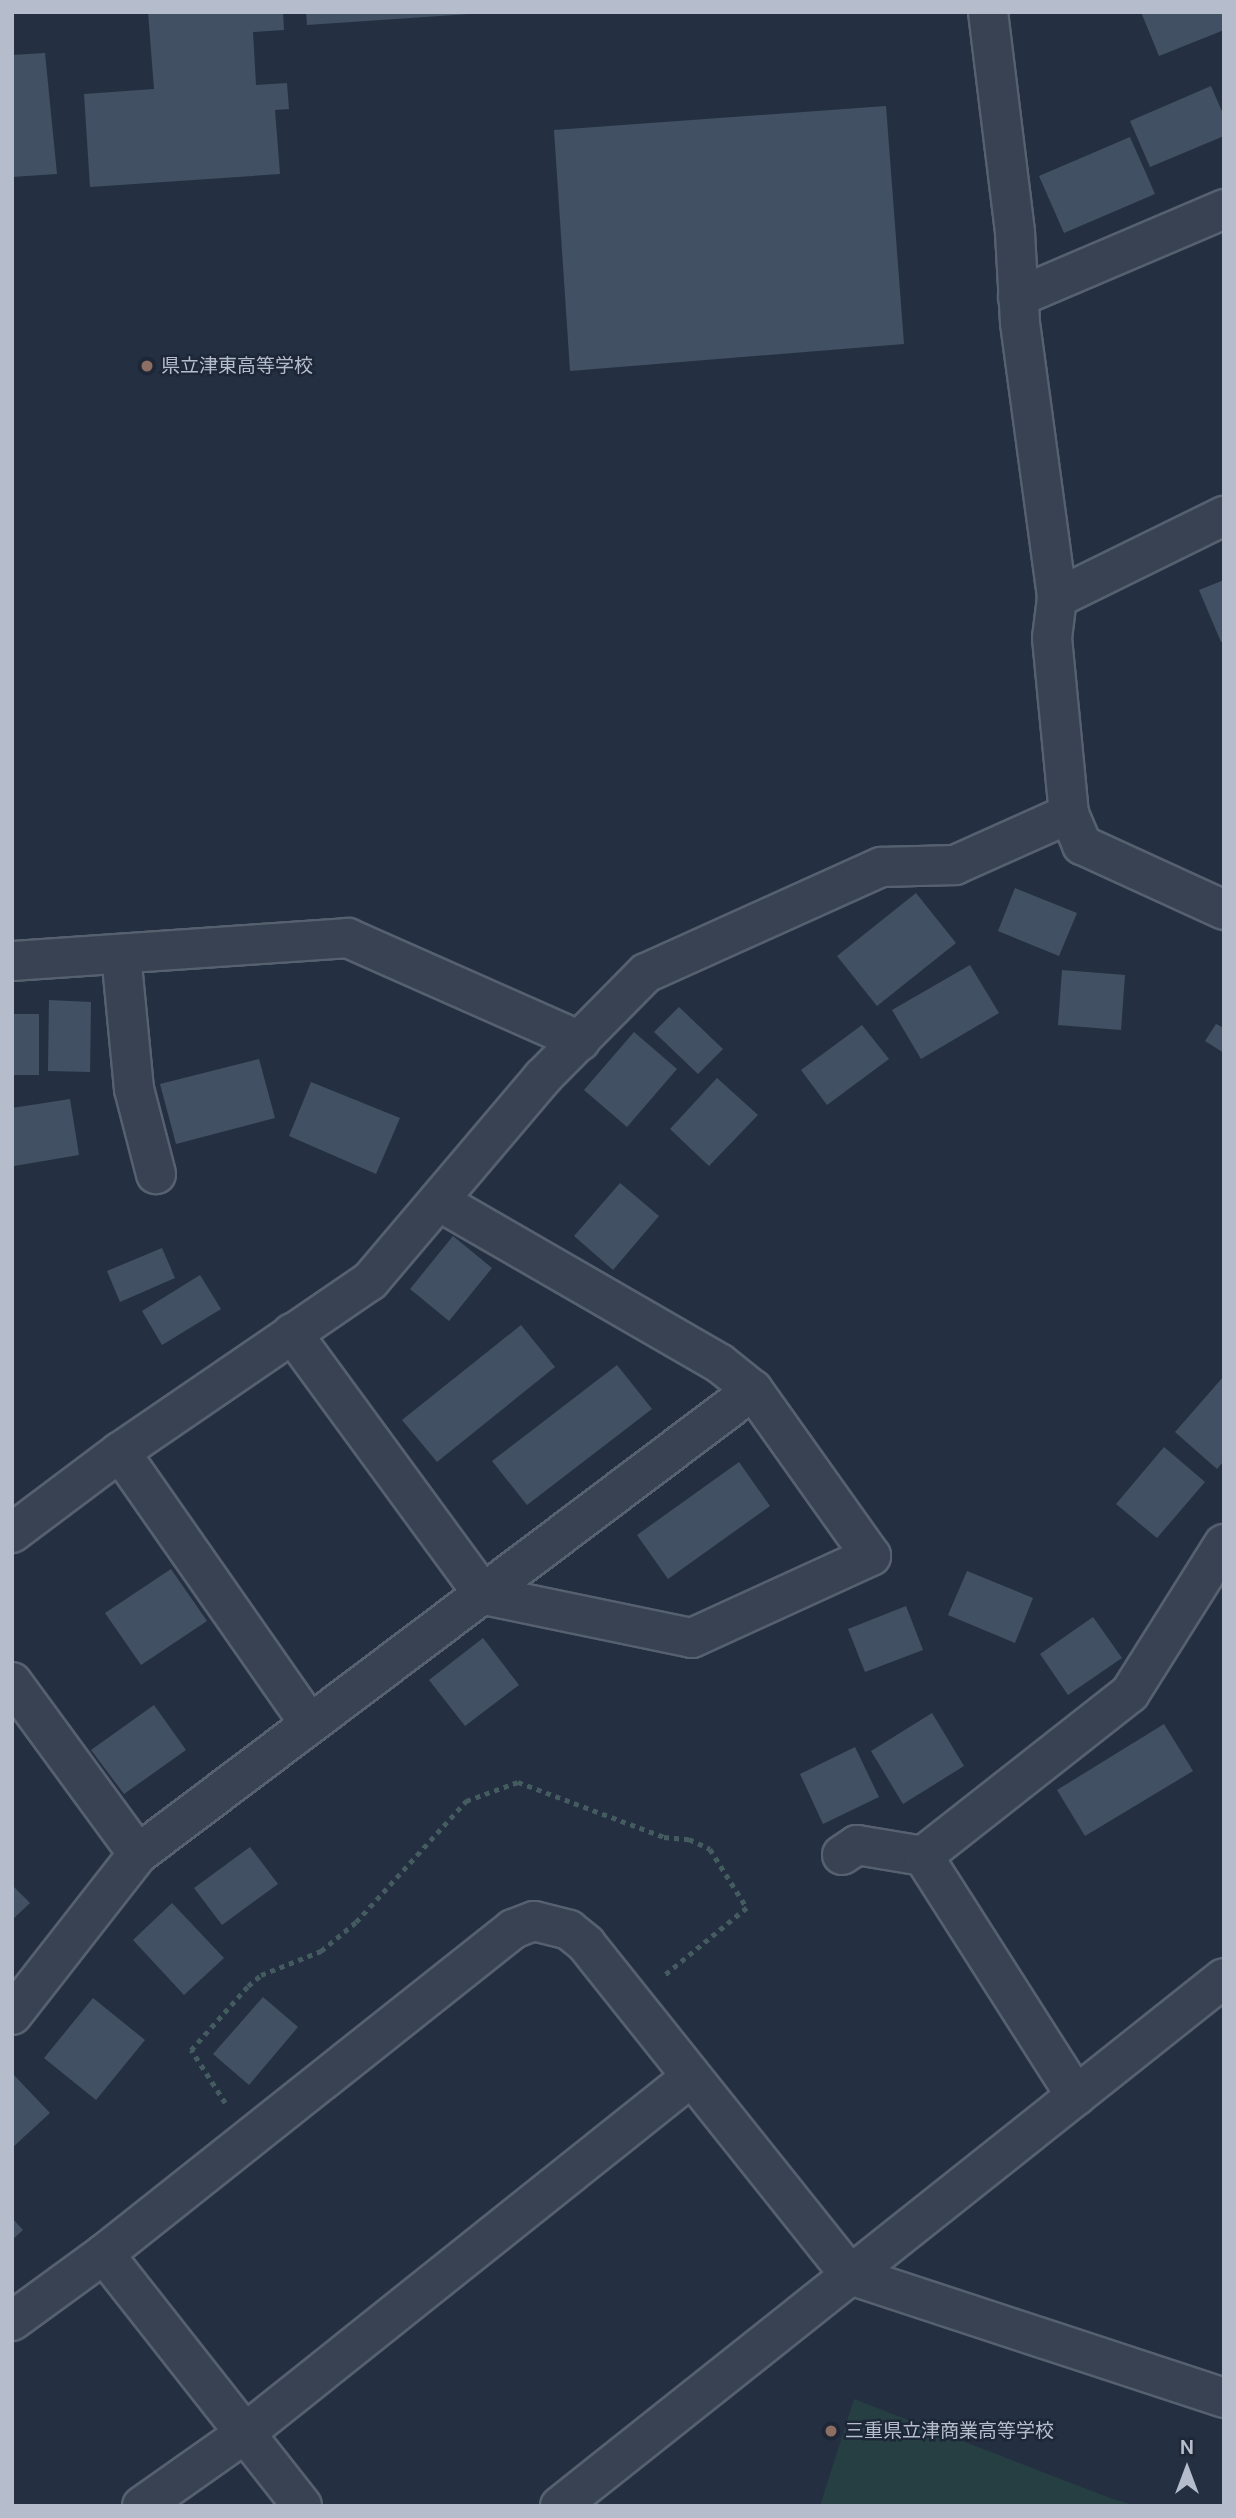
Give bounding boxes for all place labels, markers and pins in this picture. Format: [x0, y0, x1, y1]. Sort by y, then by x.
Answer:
place label: 県立津東高等学校 [161, 355, 313, 377]
marker: 県立津東高等学校 [139, 358, 155, 374]
place label: 三重県立津商業高等学校 [845, 2420, 1054, 2442]
marker: 三重県立津商業高等学校 [823, 2423, 839, 2439]

